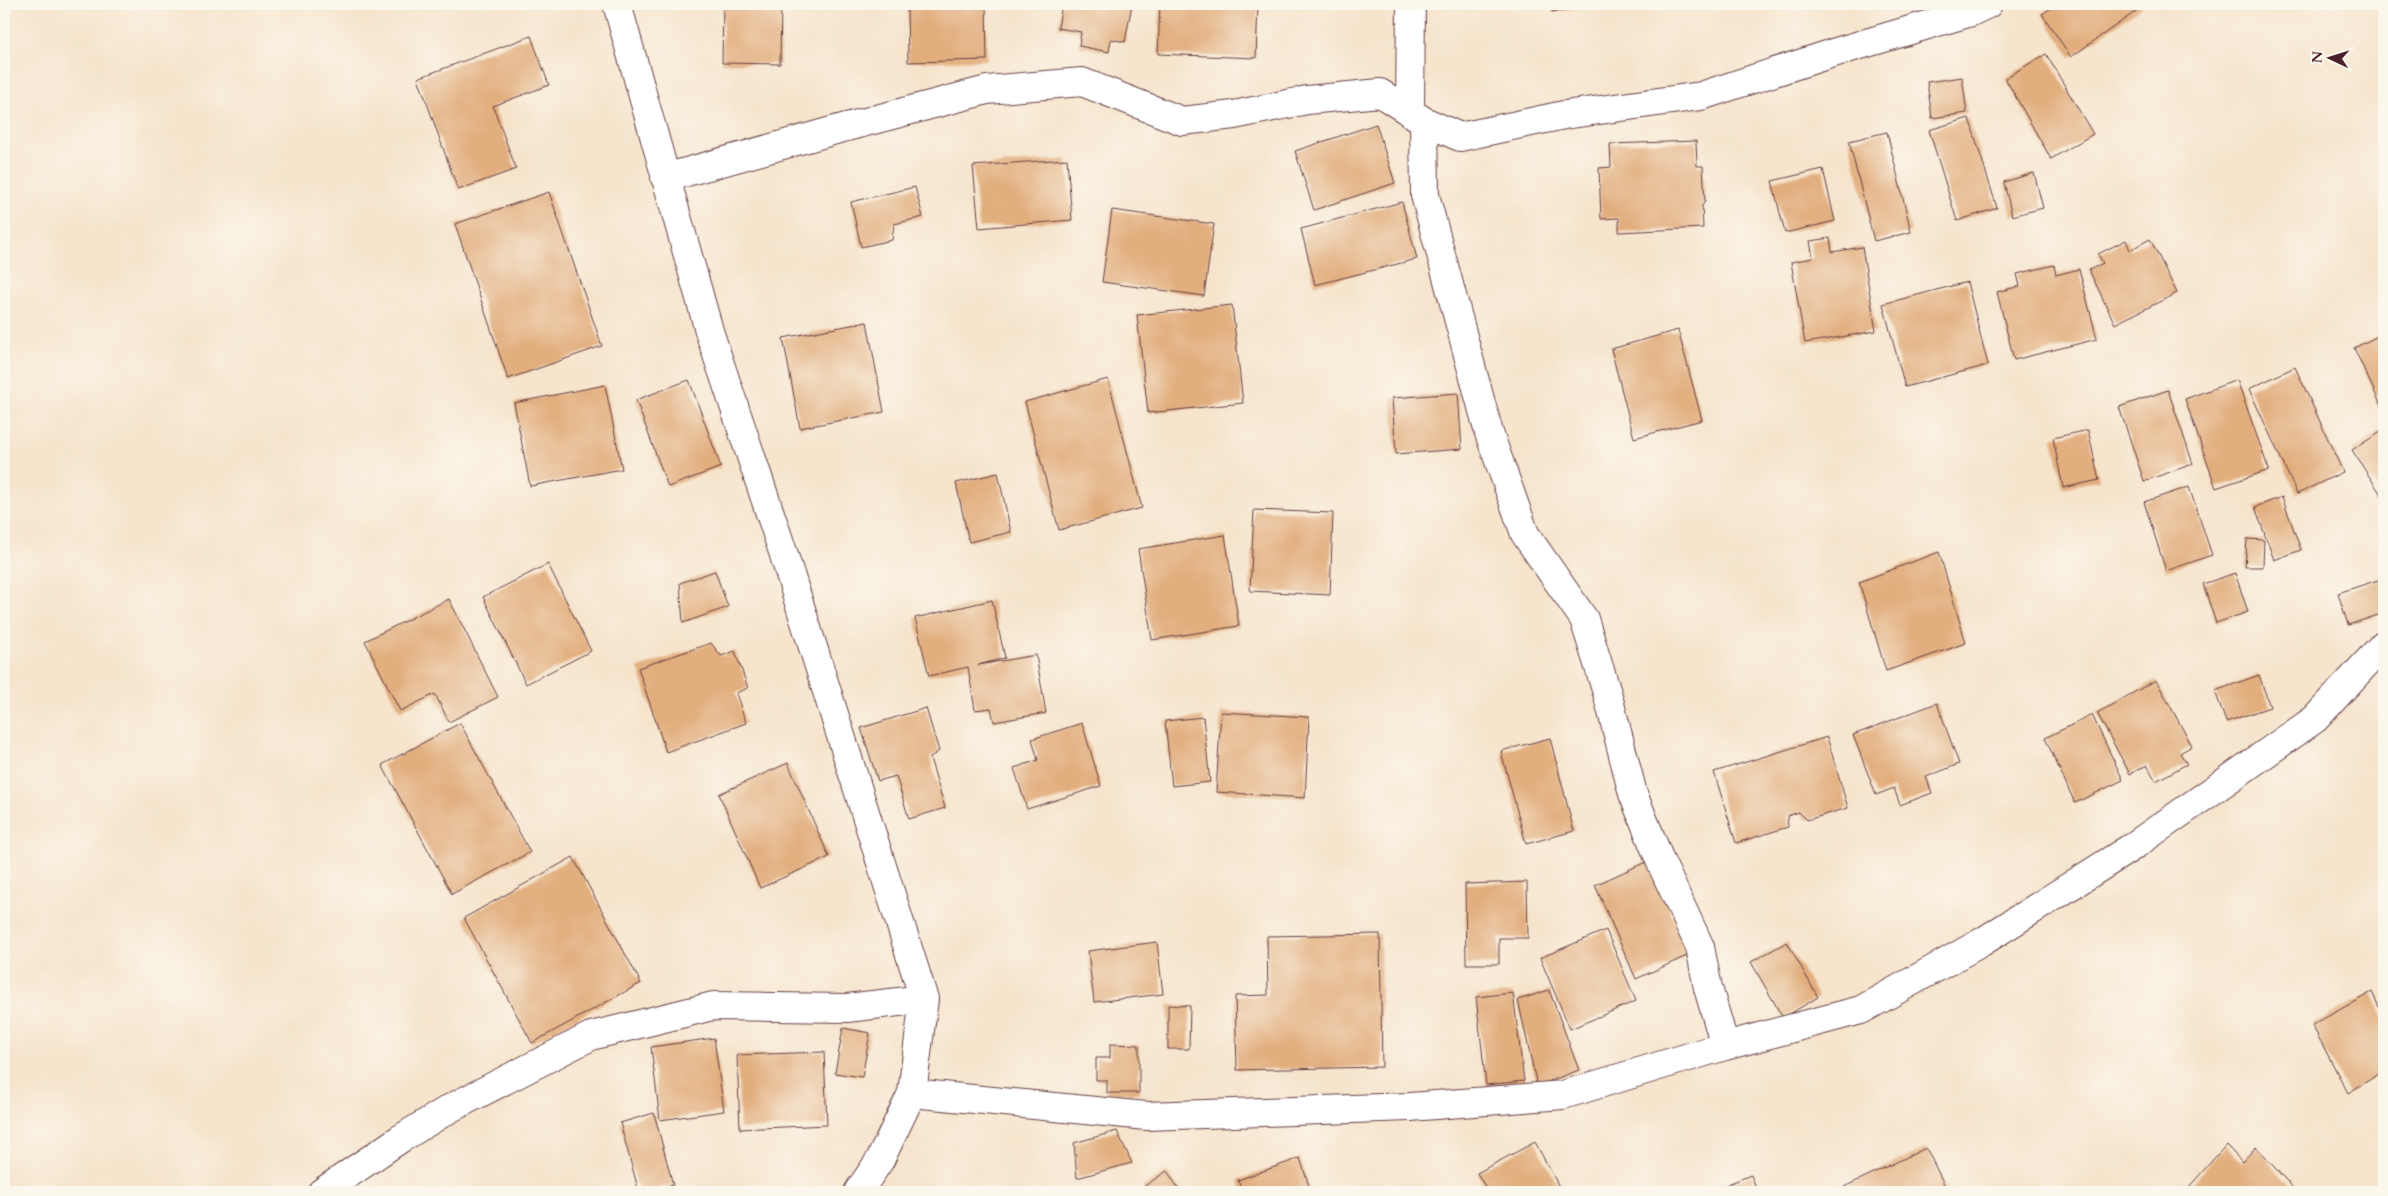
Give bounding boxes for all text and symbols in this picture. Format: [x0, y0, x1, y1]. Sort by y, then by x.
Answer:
north arrow [2306, 32, 2356, 82]
text: N [2308, 50, 2327, 64]

